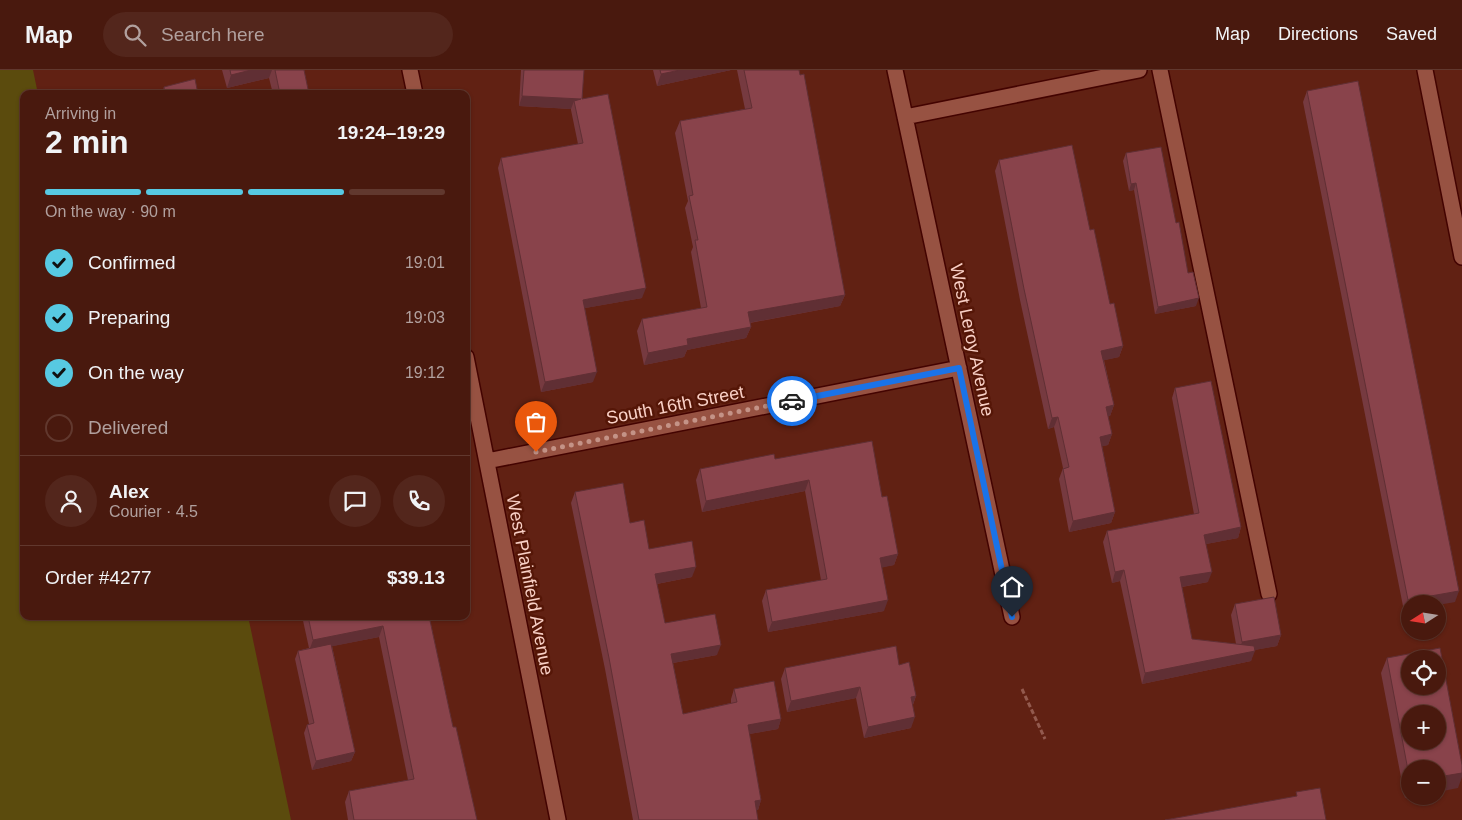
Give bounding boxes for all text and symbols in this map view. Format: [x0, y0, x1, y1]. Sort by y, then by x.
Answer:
search box [103, 12, 453, 57]
text: Map [25, 21, 73, 48]
icon: search [121, 21, 149, 49]
text: Search here [161, 24, 265, 45]
text: Map [1215, 24, 1250, 44]
text: Directions [1278, 24, 1358, 44]
text: Saved [1386, 24, 1437, 44]
text: Arriving in [45, 105, 116, 122]
text: 19:24–19:29 [337, 122, 445, 143]
text: 2 min [45, 124, 129, 160]
text: On the way · 90 m [45, 203, 176, 220]
icon: check [45, 249, 73, 277]
text: Confirmed [88, 252, 176, 273]
text: 19:01 [405, 254, 445, 271]
street label: West Leroy Avenue [946, 262, 998, 418]
icon: check [45, 304, 73, 332]
text: Preparing [88, 307, 170, 328]
text: 19:03 [405, 309, 445, 326]
icon: check [45, 359, 73, 387]
text: On the way [88, 362, 184, 383]
text: 19:12 [405, 364, 445, 381]
courier [767, 376, 817, 426]
street label: South 16th Street [604, 382, 746, 428]
icon: car [778, 387, 806, 415]
pin [515, 401, 557, 452]
icon: bag [522, 408, 550, 436]
text: Delivered [88, 417, 168, 438]
button: person [45, 475, 97, 527]
button: chat [329, 475, 381, 527]
button: phone [393, 475, 445, 527]
text: Alex [109, 481, 149, 502]
street label: West Plainfield Avenue [503, 493, 557, 677]
text: Courier · 4.5 [109, 503, 198, 520]
pin [991, 566, 1033, 617]
text: Order #4277 [45, 567, 152, 588]
text: $39.13 [387, 567, 445, 588]
icon: home [998, 573, 1026, 601]
north arrow [1401, 595, 1446, 640]
map controls [1401, 595, 1446, 805]
button: locate [1401, 650, 1446, 695]
button: + [1401, 705, 1446, 750]
button: − [1401, 760, 1446, 805]

